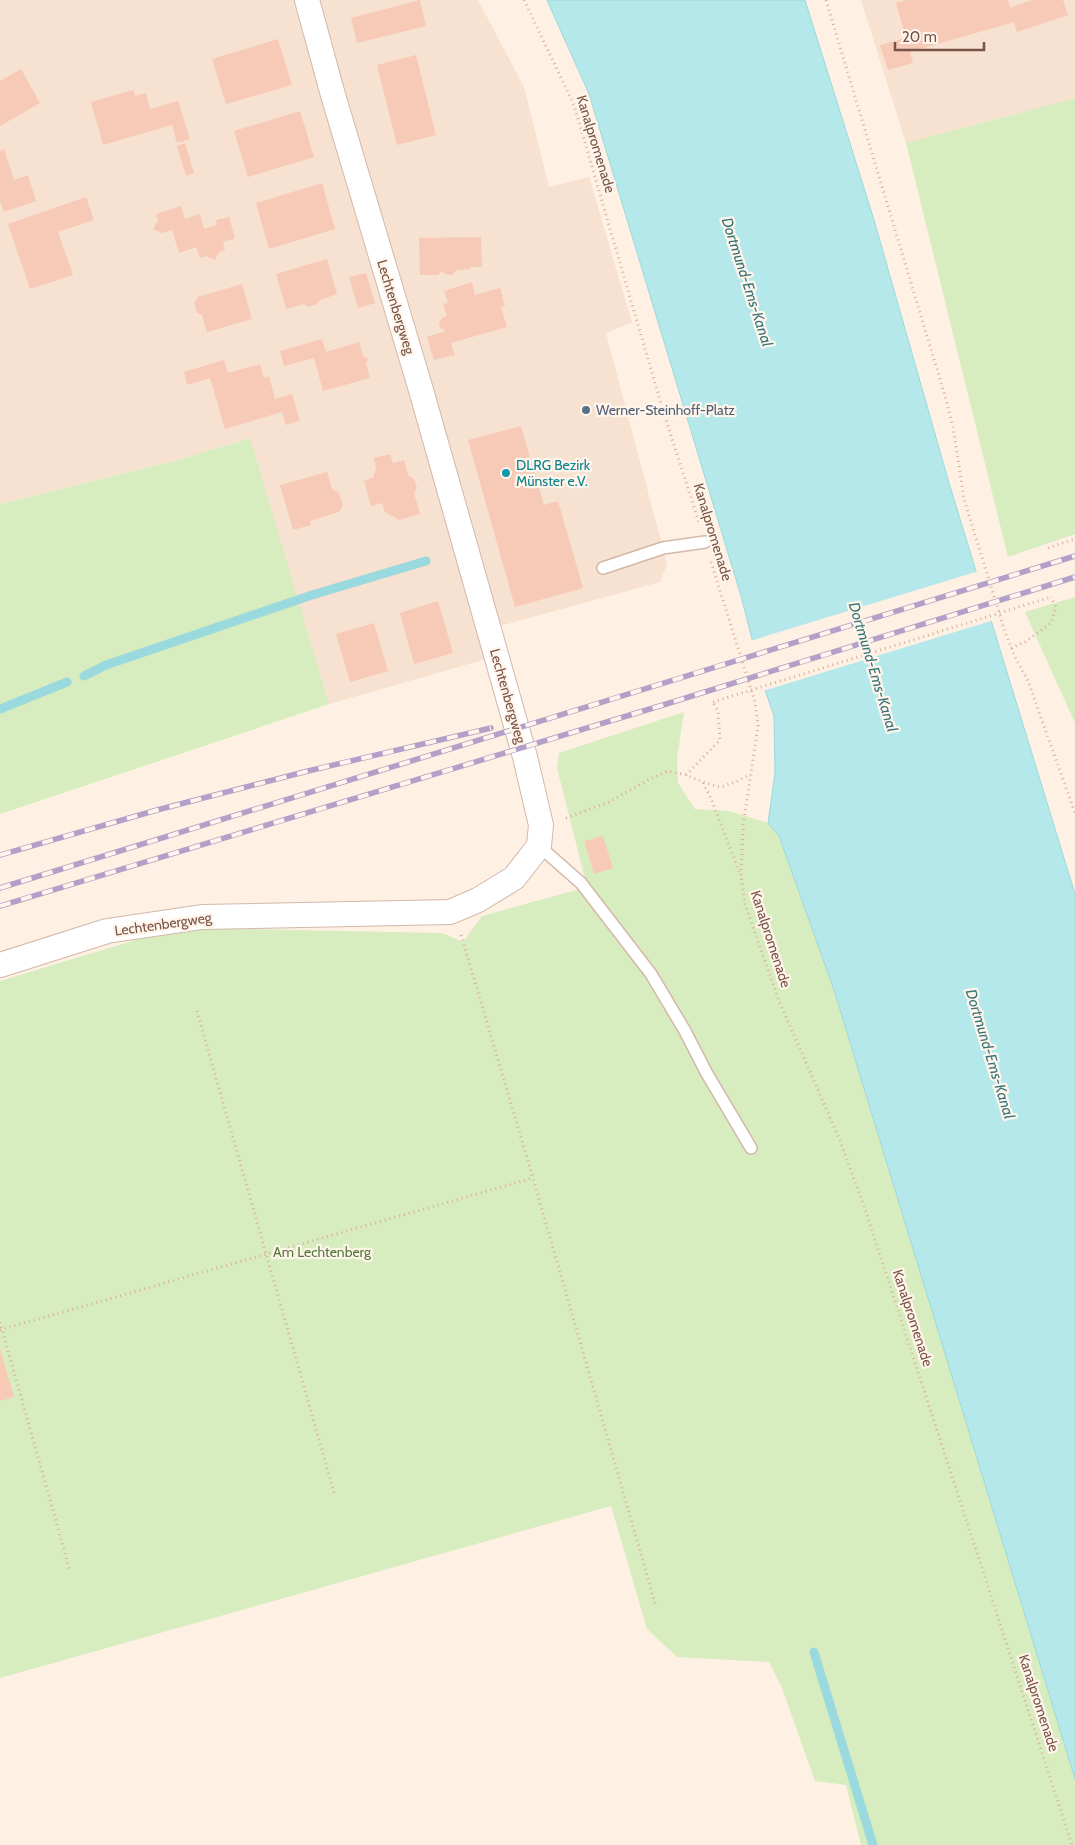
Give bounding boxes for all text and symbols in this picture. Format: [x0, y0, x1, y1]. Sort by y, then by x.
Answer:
scale bar [895, 20, 984, 52]
text: 20 m [902, 28, 937, 46]
street label: Kanalpromenade [573, 93, 619, 195]
water label: Dortmund-Ems-Kanal [718, 215, 777, 349]
street label: Lechtenbergweg [373, 258, 419, 357]
place label: Werner-Steinhoff-Platz [596, 401, 735, 419]
marker: Werner-Steinhoff-Platz [580, 404, 592, 416]
place label: DLRG Bezirk Münster e.V. [516, 456, 591, 490]
marker: DLRG Bezirk Münster e.V. [500, 467, 512, 479]
street label: Kanalpromenade [690, 481, 736, 583]
water label: Dortmund-Ems-Kanal [845, 600, 901, 735]
street label: Lechtenbergweg [486, 646, 530, 747]
street label: Kanalpromenade [747, 888, 795, 990]
street label: Lechtenbergweg [113, 908, 214, 940]
water label: Dortmund-Ems-Kanal [962, 987, 1018, 1122]
park label: Am Lechtenberg [273, 1243, 372, 1261]
street label: Kanalpromenade [889, 1267, 937, 1369]
street label: Kanalpromenade [1015, 1652, 1063, 1754]

